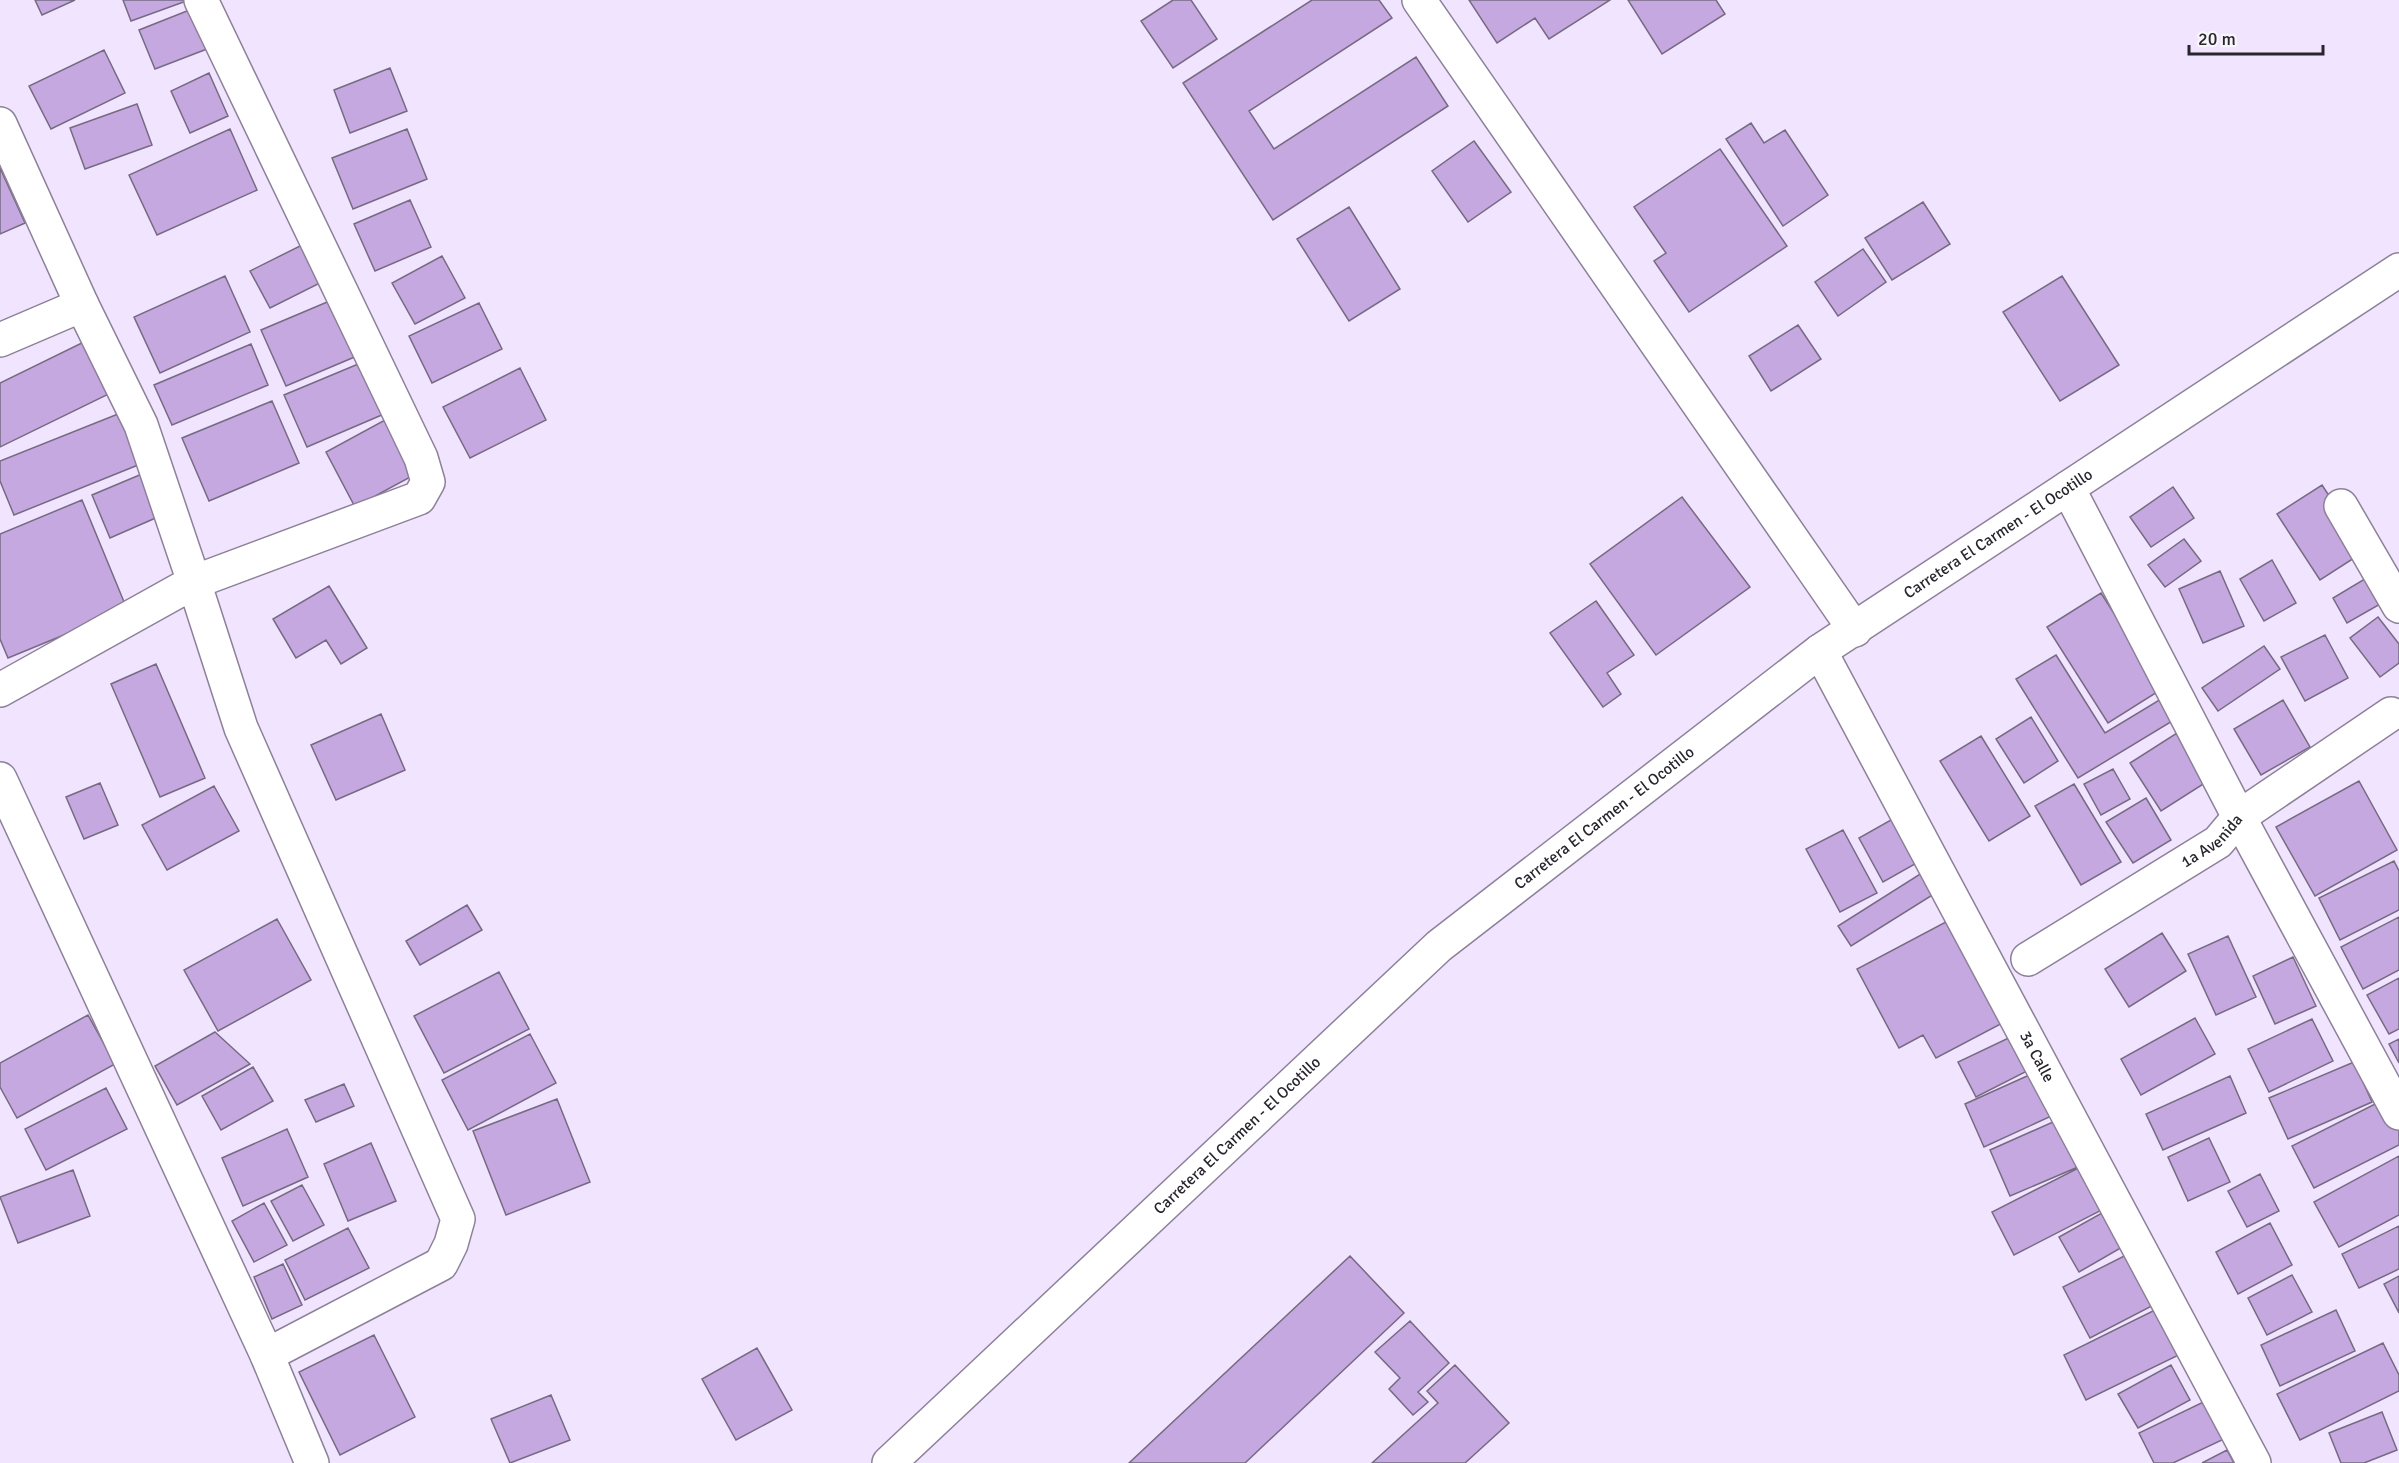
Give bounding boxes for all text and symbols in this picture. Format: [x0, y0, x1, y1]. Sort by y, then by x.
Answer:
scale bar [2189, 18, 2322, 56]
text: 20 m [2198, 28, 2236, 50]
street label: Carretera El Carmen - El Ocotillo [1900, 464, 2096, 603]
street label: Carretera El Carmen - El Ocotillo [1510, 742, 1698, 894]
street label: 1a Avenida [2177, 810, 2247, 872]
street label: 3a Calle [2015, 1028, 2059, 1086]
street label: Carretera El Carmen - El Ocotillo [1150, 1052, 1325, 1219]

